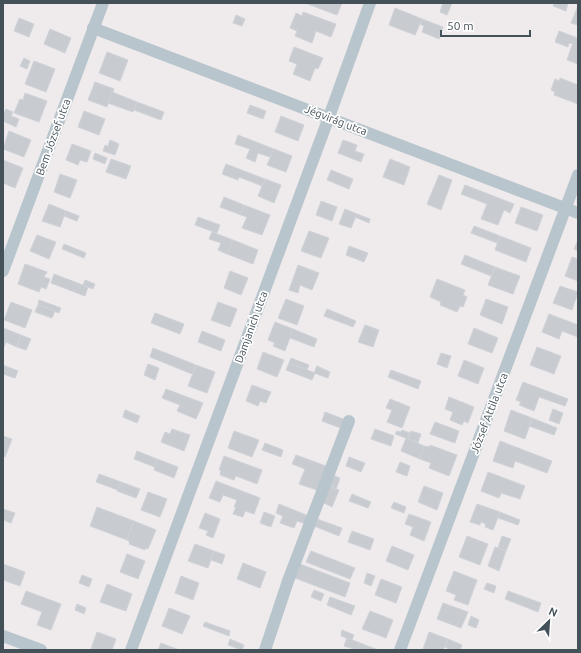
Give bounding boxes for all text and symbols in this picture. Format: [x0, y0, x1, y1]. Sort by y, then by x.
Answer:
scale bar [441, 12, 530, 38]
text: 50 m [447, 19, 474, 32]
street label: Bem József utca [34, 97, 72, 177]
street label: Jégvirág utca [303, 103, 369, 137]
street label: Damjanich utca [232, 290, 270, 364]
street label: József Attila utca [468, 371, 510, 455]
north arrow [529, 601, 569, 641]
text: N [547, 605, 559, 619]

